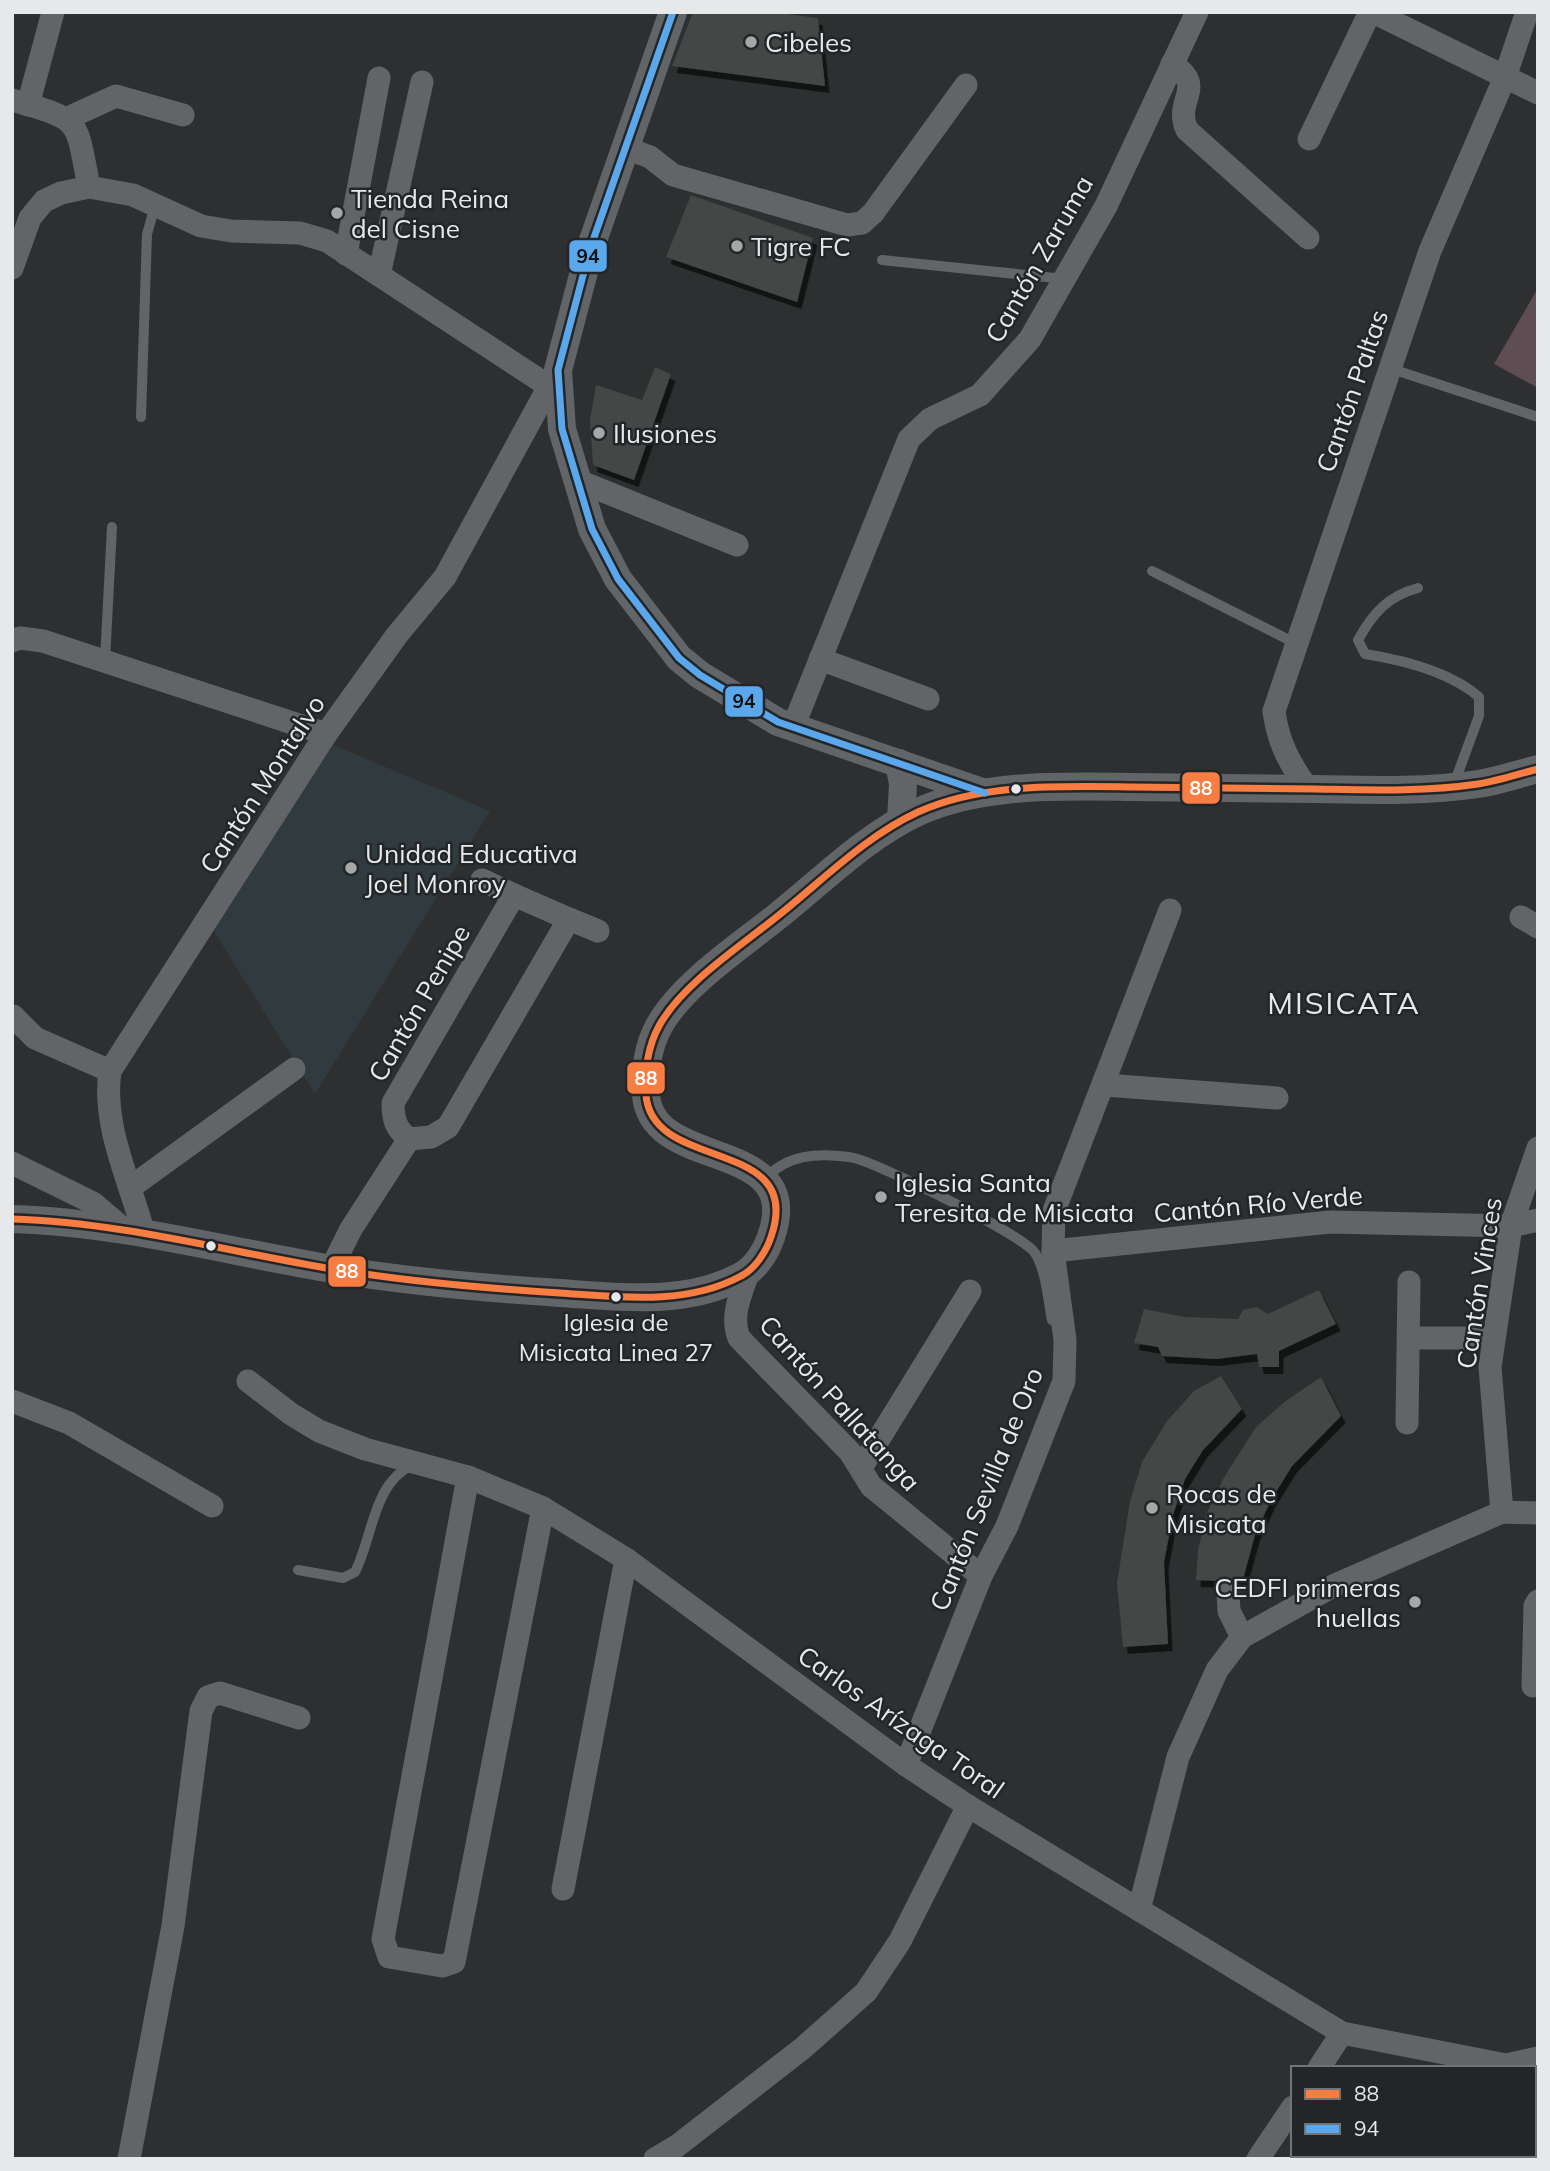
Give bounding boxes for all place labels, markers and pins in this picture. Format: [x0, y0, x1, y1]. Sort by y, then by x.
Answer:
place label: Cibeles [765, 26, 852, 59]
marker: Cibeles [743, 34, 759, 50]
place label: Tienda Reina del Cisne [351, 182, 509, 245]
marker: Tienda Reina del Cisne [329, 205, 345, 221]
place label: Tigre FC [751, 230, 851, 263]
marker: Tigre FC [729, 238, 745, 254]
place label: Ilusiones [613, 417, 717, 450]
marker: Ilusiones [591, 425, 607, 441]
unlabelled marker [1009, 782, 1023, 796]
place label: Unidad Educativa Joel Monroy [365, 837, 578, 900]
marker: Unidad Educativa Joel Monroy [343, 860, 359, 876]
place label: Iglesia Santa Teresita de Misicata [895, 1166, 1134, 1229]
marker: Iglesia Santa Teresita de Misicata [873, 1189, 889, 1205]
unlabelled marker [204, 1239, 218, 1253]
marker: Iglesia de Misicata Linea 27 [609, 1290, 623, 1304]
place label: Iglesia de Misicata Linea 27 [519, 1307, 713, 1367]
place label: Rocas de Misicata [1166, 1477, 1276, 1540]
marker: Rocas de Misicata [1144, 1500, 1160, 1516]
place label: CEDFI primeras huellas [1214, 1571, 1401, 1634]
marker: CEDFI primeras huellas [1407, 1594, 1423, 1610]

